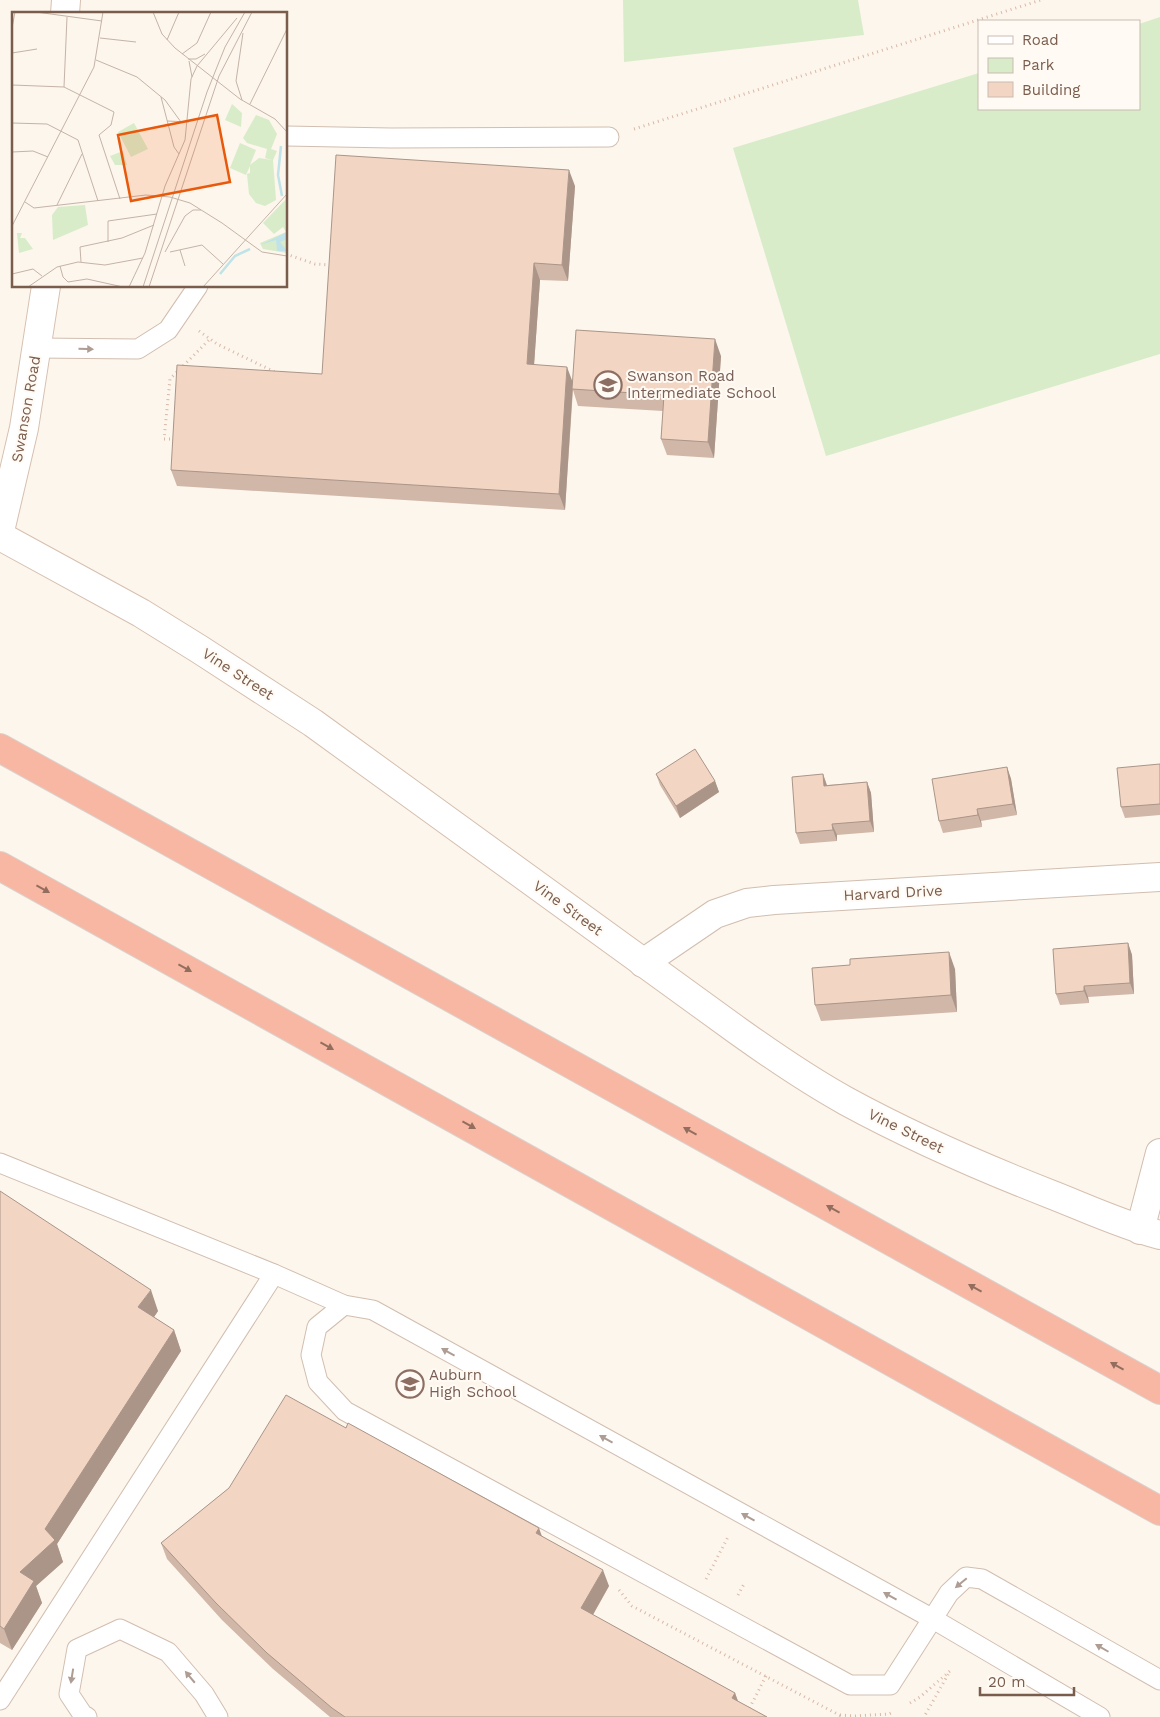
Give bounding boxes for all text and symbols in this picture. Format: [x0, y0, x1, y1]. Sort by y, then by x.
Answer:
inset map [12, 12, 288, 288]
legend [978, 20, 1140, 110]
text: Road [1022, 31, 1059, 49]
text: Park [1022, 56, 1055, 74]
text: Building [1022, 81, 1080, 99]
one-way arrow [78, 345, 94, 353]
street label: Swanson Road [8, 354, 44, 464]
place label: Swanson Road Intermediate School [627, 367, 776, 402]
school or university icon: Swanson Road Intermediate School [593, 370, 623, 400]
street label: Vine Street [199, 644, 278, 704]
street label: Vine Street [530, 877, 607, 940]
street label: Harvard Drive [843, 881, 943, 905]
one-way arrow [36, 885, 49, 894]
one-way arrow [178, 964, 192, 972]
one-way arrow [321, 1042, 334, 1051]
street label: Vine Street [865, 1105, 947, 1157]
one-way arrow [463, 1121, 476, 1130]
one-way arrow [683, 1127, 698, 1135]
one-way arrow [825, 1205, 840, 1213]
one-way arrow [968, 1283, 982, 1292]
one-way arrow [441, 1347, 455, 1356]
one-way arrow [1110, 1362, 1125, 1370]
place label: Auburn High School [429, 1366, 517, 1401]
school or university icon: Auburn High School [395, 1369, 425, 1399]
one-way arrow [599, 1434, 612, 1443]
one-way arrow [741, 1513, 755, 1521]
one-way arrow [954, 1577, 967, 1588]
one-way arrow [883, 1592, 898, 1600]
one-way arrow [1096, 1643, 1109, 1652]
scale bar [980, 1664, 1074, 1696]
one-way arrow [68, 1669, 76, 1685]
one-way arrow [184, 1672, 196, 1684]
text: 20 m [988, 1673, 1026, 1691]

